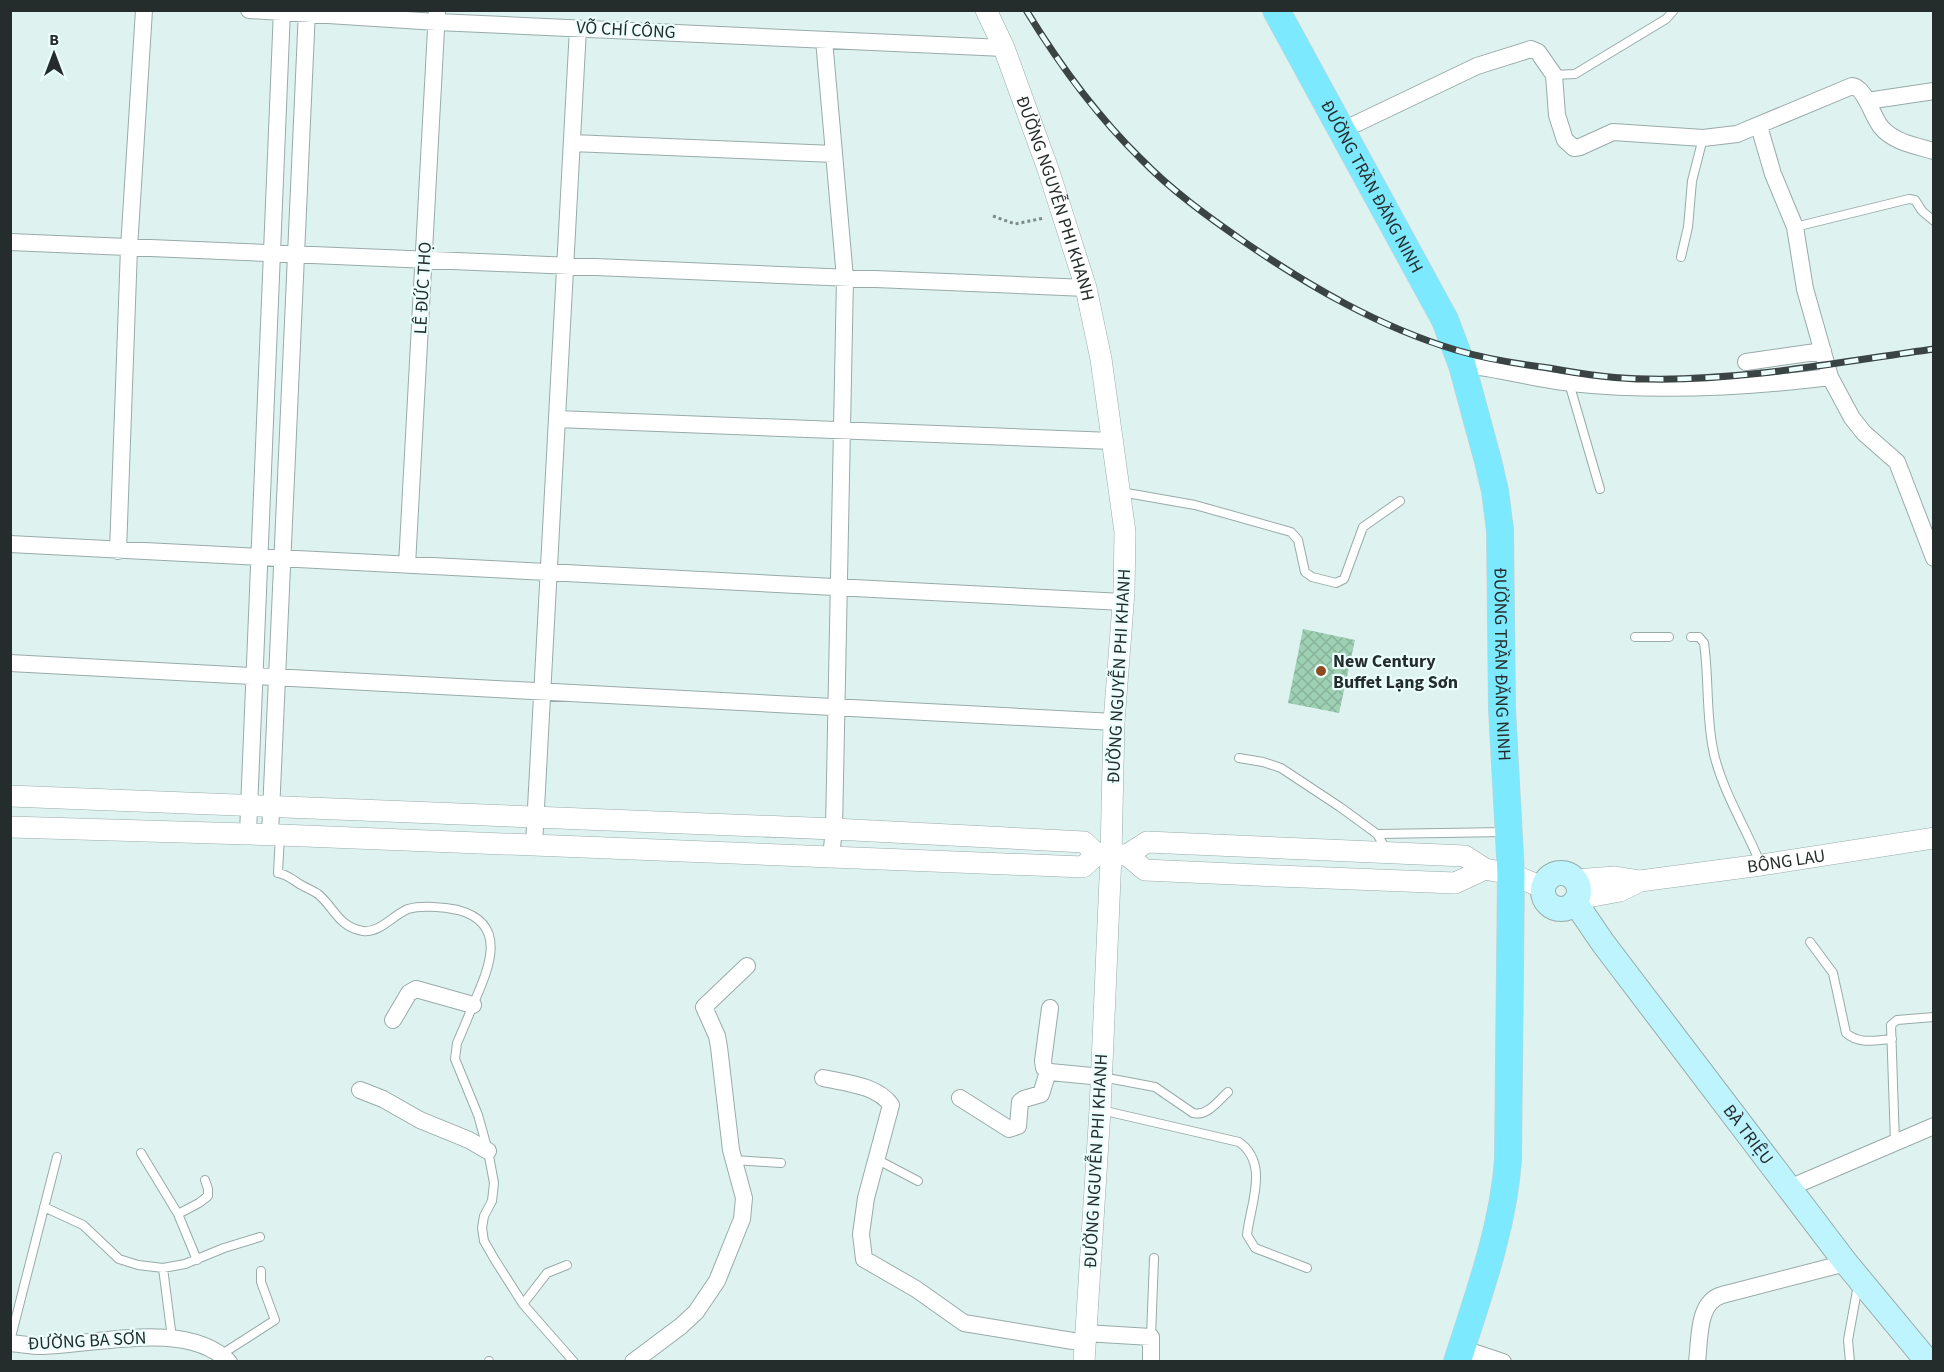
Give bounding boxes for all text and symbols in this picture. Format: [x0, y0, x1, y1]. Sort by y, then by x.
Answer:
street label: VÕ CHÍ CÔNG [576, 15, 676, 45]
north arrow [24, 24, 84, 84]
text: B [49, 29, 59, 51]
street label: ĐƯỜNG NGUYỄN PHI KHANH [1010, 92, 1101, 303]
street label: ĐƯỜNG TRẦN ĐĂNG NINH [1315, 95, 1430, 278]
street label: LÊ ĐỨC THỌ [408, 241, 438, 335]
street label: ĐƯỜNG TRẦN ĐĂNG NINH [1488, 567, 1517, 762]
street label: ĐƯỜNG NGUYỄN PHI KHANH [1101, 568, 1137, 784]
place label: New Century Buffet Lạng Sơn [1333, 649, 1458, 695]
marker: New Century Buffet Lạng Sơn [1314, 664, 1328, 678]
street label: BÔNG LAU [1746, 843, 1827, 879]
street label: ĐƯỜNG NGUYỄN PHI KHANH [1078, 1053, 1114, 1269]
street label: BÀ TRIỆU [1717, 1099, 1779, 1170]
street label: ĐƯỜNG BA SƠN [27, 1325, 147, 1357]

